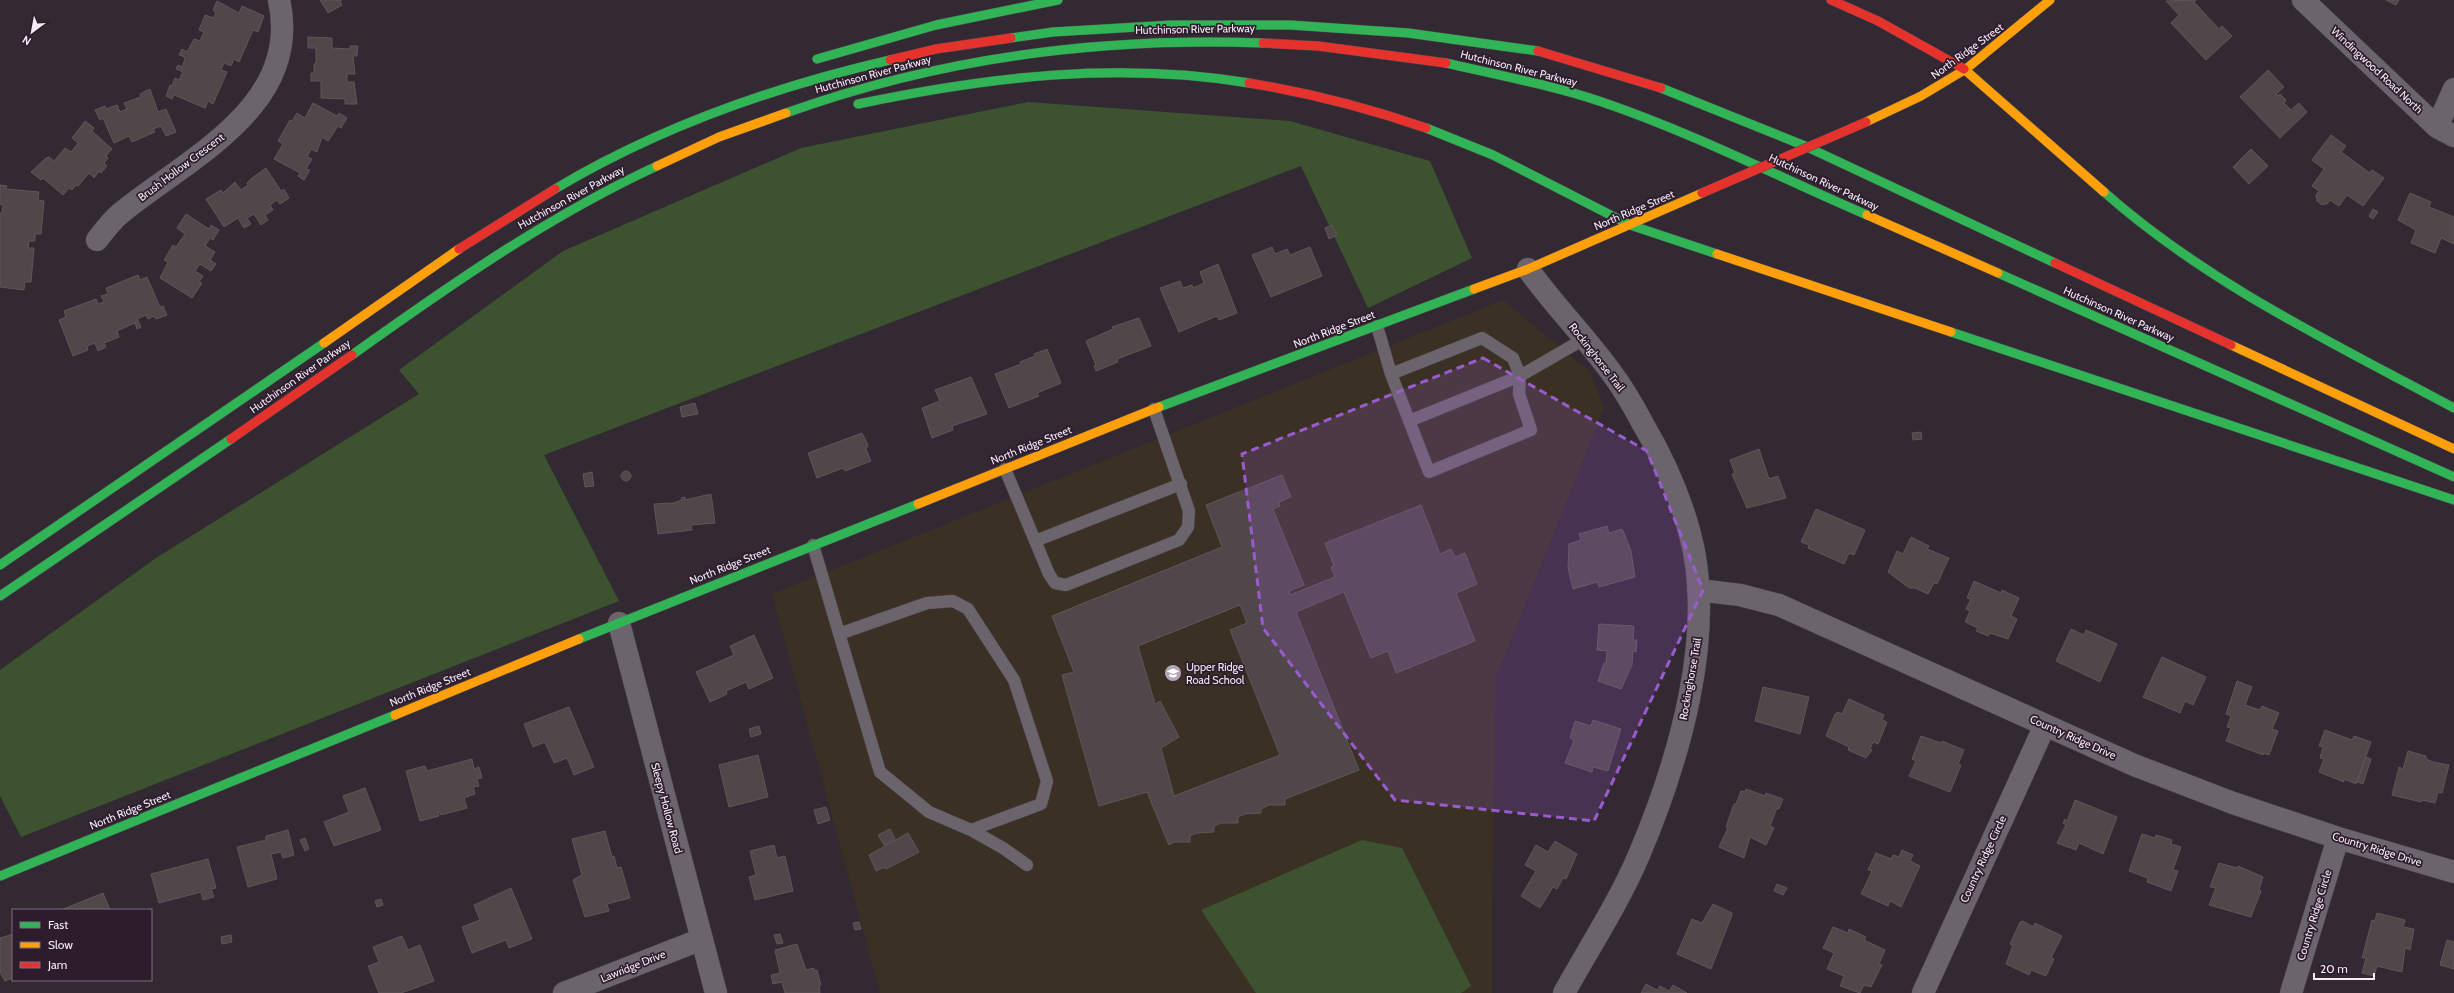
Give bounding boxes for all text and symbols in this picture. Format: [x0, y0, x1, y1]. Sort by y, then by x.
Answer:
north arrow [12, 12, 52, 52]
street label: North Ridge Street [1928, 20, 2006, 82]
street label: Hutchinson River Parkway [1135, 21, 1255, 37]
street label: Windingwood Road North [2328, 24, 2426, 116]
text: N [20, 32, 34, 48]
street label: Hutchinson River Parkway [1459, 47, 1579, 89]
street label: Hutchinson River Parkway [813, 52, 933, 96]
street label: Brush Hollow Crescent [135, 130, 227, 204]
street label: Hutchinson River Parkway [1767, 150, 1882, 214]
street label: Hutchinson River Parkway [515, 162, 627, 232]
street label: North Ridge Street [1592, 187, 1677, 233]
street label: Hutchinson River Parkway [2061, 283, 2177, 345]
street label: North Ridge Street [1291, 307, 1377, 351]
street label: Rockinghorse Trail [1566, 320, 1628, 394]
street label: Hutchinson River Parkway [247, 336, 353, 416]
street label: North Ridge Street [988, 422, 1074, 468]
street label: North Ridge Street [687, 542, 773, 588]
street label: Rockinghorse Trail [1676, 637, 1704, 721]
place label: Upper Ridge Road School [1186, 660, 1245, 687]
school or university icon: Upper Ridge Road School [1163, 663, 1183, 683]
street label: North Ridge Street [387, 664, 473, 710]
street label: Country Ridge Drive [2028, 712, 2119, 762]
street label: Sleepy Hollow Road [648, 761, 686, 855]
street label: North Ridge Street [87, 787, 173, 833]
street label: Country Ridge Circle [1957, 813, 2009, 905]
street label: Country Ridge Drive [2331, 829, 2424, 869]
street label: Country Ridge Circle [2294, 868, 2335, 962]
legend [12, 909, 152, 981]
text: Fast [48, 917, 68, 932]
text: Slow [48, 937, 73, 952]
street label: Lawridge Drive [598, 946, 668, 985]
scale bar [2314, 955, 2374, 981]
text: Jam [47, 957, 67, 972]
text: 20 m [2320, 961, 2348, 976]

